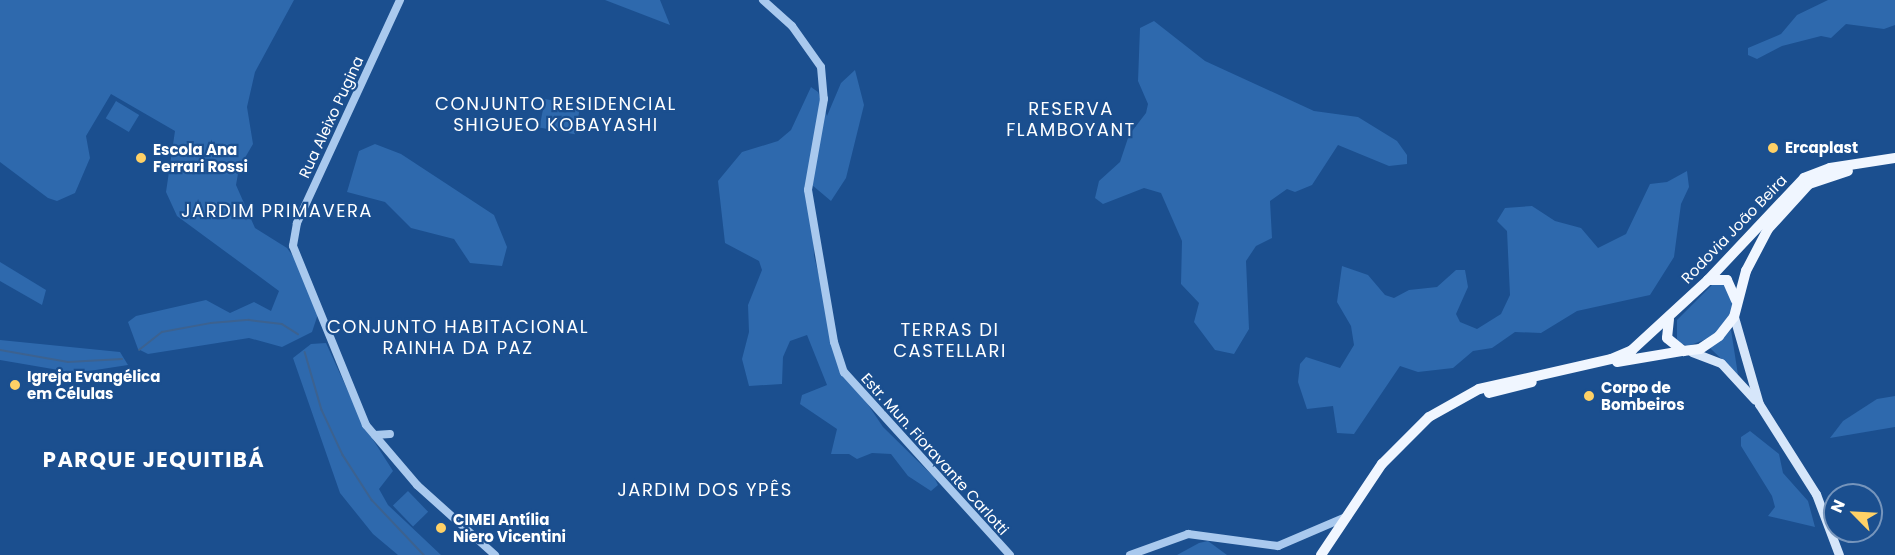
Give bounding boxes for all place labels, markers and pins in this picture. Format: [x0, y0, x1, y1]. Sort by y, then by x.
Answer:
place label: Ercaplast [1785, 139, 1858, 157]
place label: Escola Ana Ferrari Rossi [153, 140, 248, 175]
marker: Ercaplast [1766, 141, 1780, 155]
marker: Escola Ana Ferrari Rossi [134, 151, 148, 165]
place label: Igreja Evangélica em Células [27, 367, 160, 402]
marker: Igreja Evangélica em Células [8, 378, 22, 392]
place label: Corpo de Bombeiros [1601, 378, 1685, 413]
marker: Corpo de Bombeiros [1582, 389, 1596, 403]
place label: CIMEI Antília Niero Vicentini [453, 510, 566, 545]
marker: CIMEI Antília Niero Vicentini [434, 521, 448, 535]

